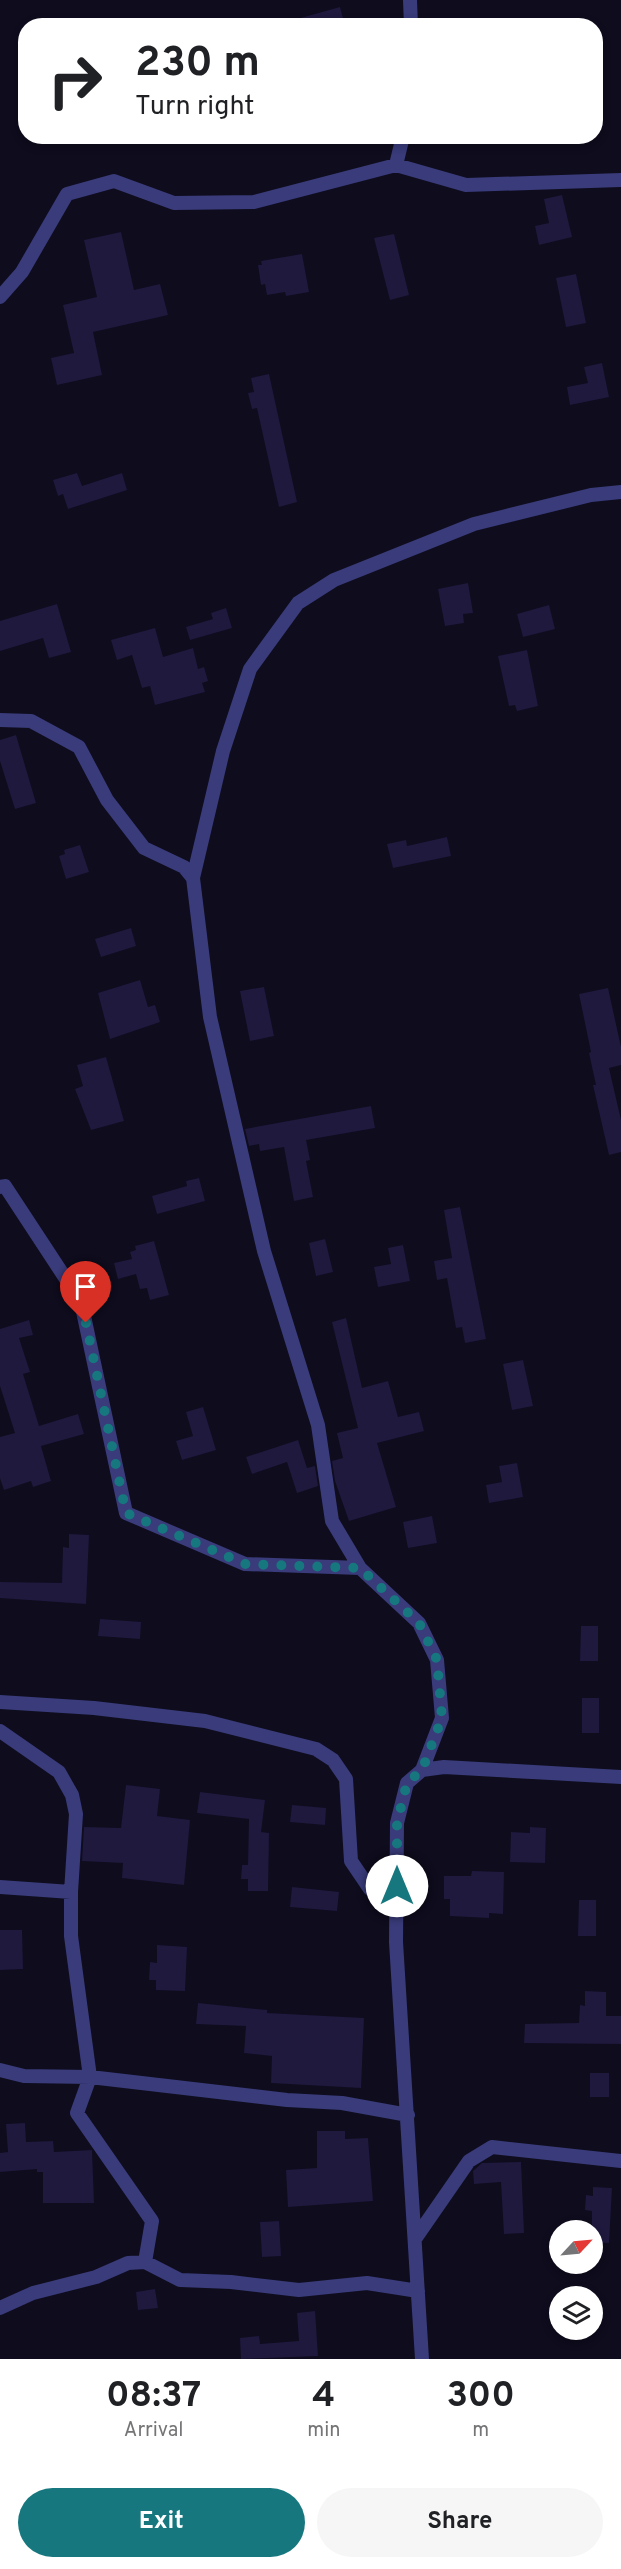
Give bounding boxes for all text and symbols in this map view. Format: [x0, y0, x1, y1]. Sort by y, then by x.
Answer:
text: 230 m [135, 38, 260, 91]
icon: right [36, 42, 114, 120]
text: Turn right [135, 90, 254, 124]
pin [60, 1261, 111, 1323]
icon: arrive [69, 1270, 102, 1303]
position arrow [365, 1854, 429, 1918]
north arrow [549, 2220, 603, 2274]
map controls [549, 2220, 603, 2340]
button: layers [549, 2286, 603, 2340]
text: 08:37 [106, 2374, 201, 2420]
text: 4 [312, 2374, 336, 2420]
text: 300 [447, 2374, 515, 2420]
text: Arrival [124, 2418, 183, 2444]
text: min [307, 2418, 341, 2444]
text: m [472, 2418, 489, 2444]
button: Exit [18, 2488, 305, 2557]
button: Share [317, 2488, 603, 2557]

